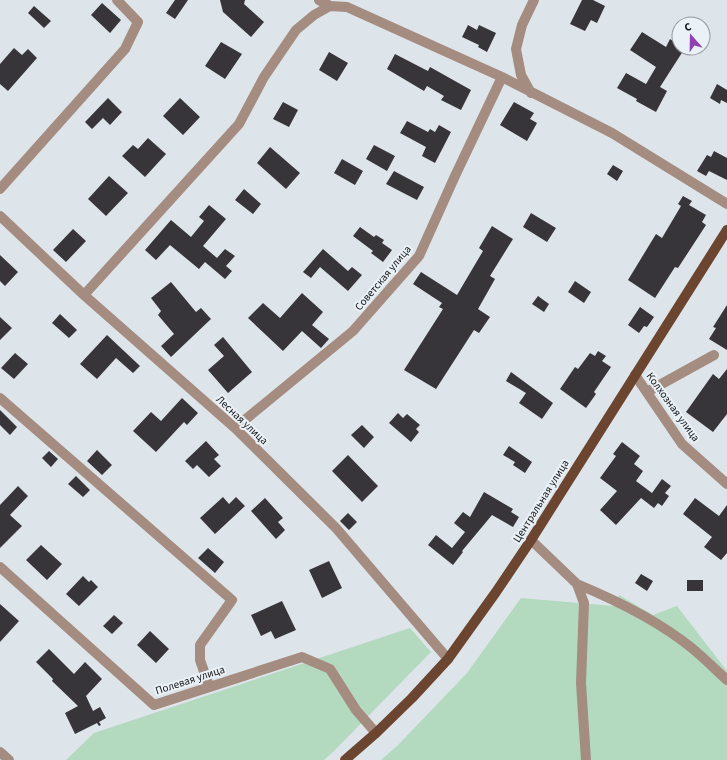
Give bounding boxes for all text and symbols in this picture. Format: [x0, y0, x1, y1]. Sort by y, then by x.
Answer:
north arrow [671, 16, 711, 56]
text: С [682, 19, 694, 35]
street label: Советская улица [351, 242, 415, 314]
street label: Колхозная улица [643, 369, 703, 445]
street label: Лесная улица [213, 392, 271, 448]
street label: Центральная улица [509, 457, 573, 545]
street label: Полевая улица [153, 662, 227, 698]

